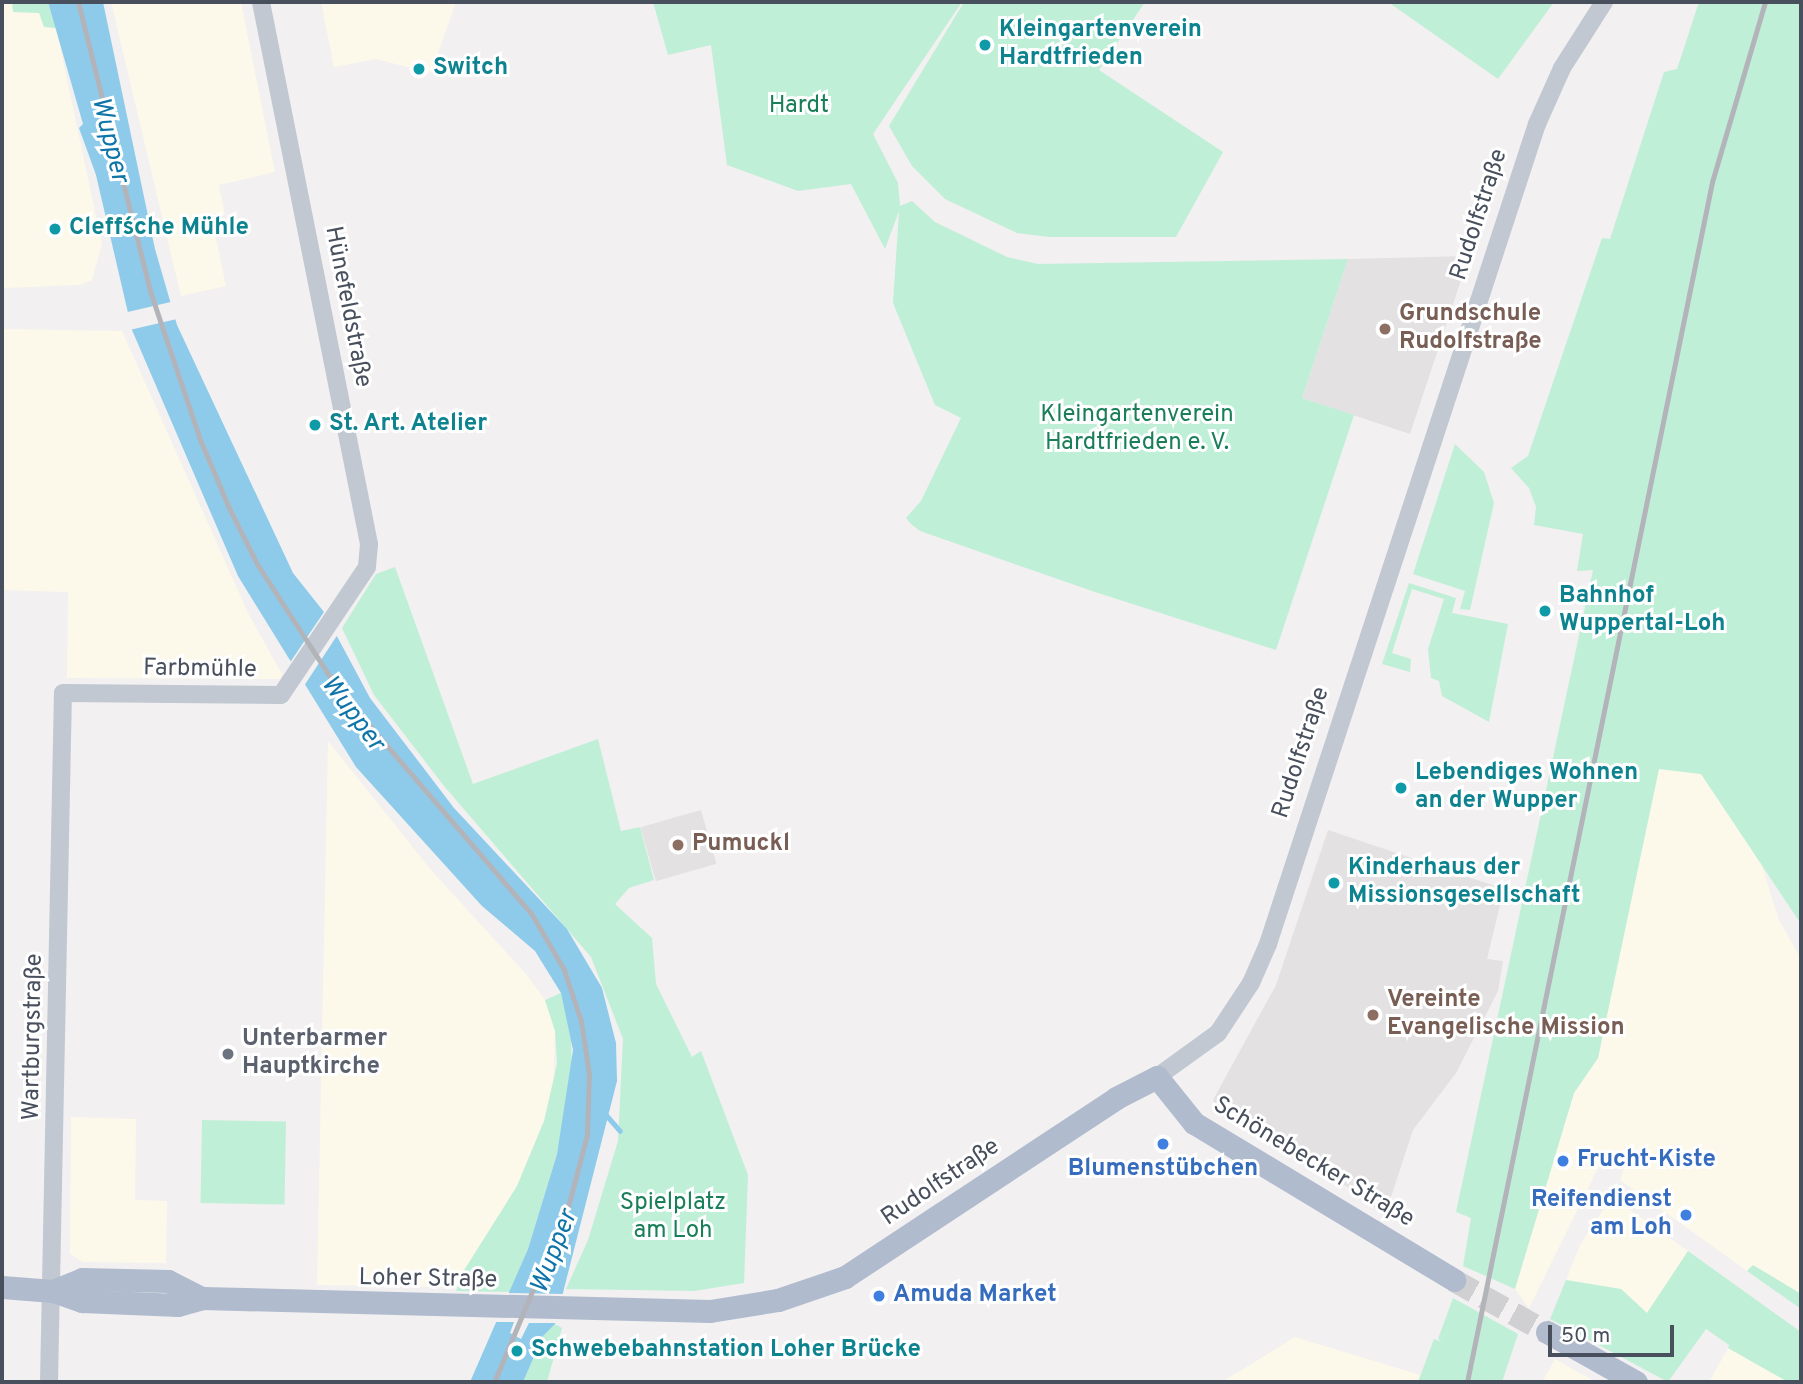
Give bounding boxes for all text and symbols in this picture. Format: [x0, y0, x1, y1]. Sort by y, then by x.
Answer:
place label: Kleingartenverein Hardtfrieden [999, 17, 1202, 73]
marker: Kleingartenverein Hardtfrieden [977, 37, 993, 53]
place label: Switch [433, 55, 508, 83]
marker: Switch [411, 61, 427, 77]
park label: Hardt [769, 93, 829, 121]
water label: Wupper [83, 94, 135, 186]
street label: Rudolfstraße [1445, 146, 1515, 284]
place label: Cleff´sche Mühle [69, 215, 249, 243]
marker: Cleff´sche Mühle [47, 221, 63, 237]
street label: Hünefeldstraße [317, 224, 377, 390]
place label: Grundschule Rudolfstraße [1399, 301, 1542, 357]
marker: Grundschule Rudolfstraße [1377, 321, 1393, 337]
park label: Kleingartenverein Hardtfrieden e. V. [1040, 402, 1234, 458]
place label: St. Art. Atelier [329, 411, 489, 439]
marker: St. Art. Atelier [307, 417, 323, 433]
place label: Bahnhof Wuppertal-Loh [1559, 583, 1725, 639]
marker: Bahnhof Wuppertal-Loh [1537, 603, 1553, 619]
street label: Farbmühle [143, 655, 257, 685]
water label: Wupper [313, 670, 391, 758]
street label: Rudolfstraße [1267, 684, 1337, 822]
place label: Lebendiges Wohnen an der Wupper [1415, 760, 1638, 816]
marker: Lebendiges Wohnen an der Wupper [1393, 780, 1409, 796]
place label: Pumuckl [692, 831, 790, 859]
marker: Pumuckl [670, 837, 686, 853]
place label: Kinderhaus der Missionsgesellschaft [1348, 855, 1580, 911]
marker: Kinderhaus der Missionsgesellschaft [1326, 875, 1342, 891]
street label: Wartburgstraße [18, 953, 50, 1121]
place label: Vereinte Evangelische Mission [1387, 987, 1625, 1043]
marker: Vereinte Evangelische Mission [1365, 1007, 1381, 1023]
place label: Unterbarmer Hauptkirche [242, 1026, 387, 1082]
marker: Unterbarmer Hauptkirche [220, 1046, 236, 1062]
street label: Schönebecker Straße [1207, 1092, 1419, 1234]
street label: Rudolfstraße [876, 1133, 1006, 1233]
marker: Blumenstübchen [1155, 1136, 1171, 1152]
place label: Frucht-Kiste [1577, 1147, 1716, 1175]
marker: Frucht-Kiste [1555, 1153, 1571, 1169]
place label: Blumenstübchen [1068, 1156, 1258, 1184]
place label: Reifendienst am Loh [1531, 1187, 1672, 1243]
park label: Spielplatz am Loh [620, 1190, 726, 1246]
water label: Wupper [525, 1206, 585, 1298]
marker: Reifendienst am Loh [1678, 1207, 1694, 1223]
street label: Loher Straße [358, 1264, 498, 1296]
place label: Amuda Market [893, 1282, 1057, 1310]
marker: Amuda Market [871, 1288, 887, 1304]
scale bar [1551, 1310, 1677, 1354]
text: 50 m [1561, 1323, 1610, 1350]
place label: Schwebebahnstation Loher Brücke [531, 1337, 921, 1365]
marker: Schwebebahnstation Loher Brücke [509, 1343, 525, 1359]

